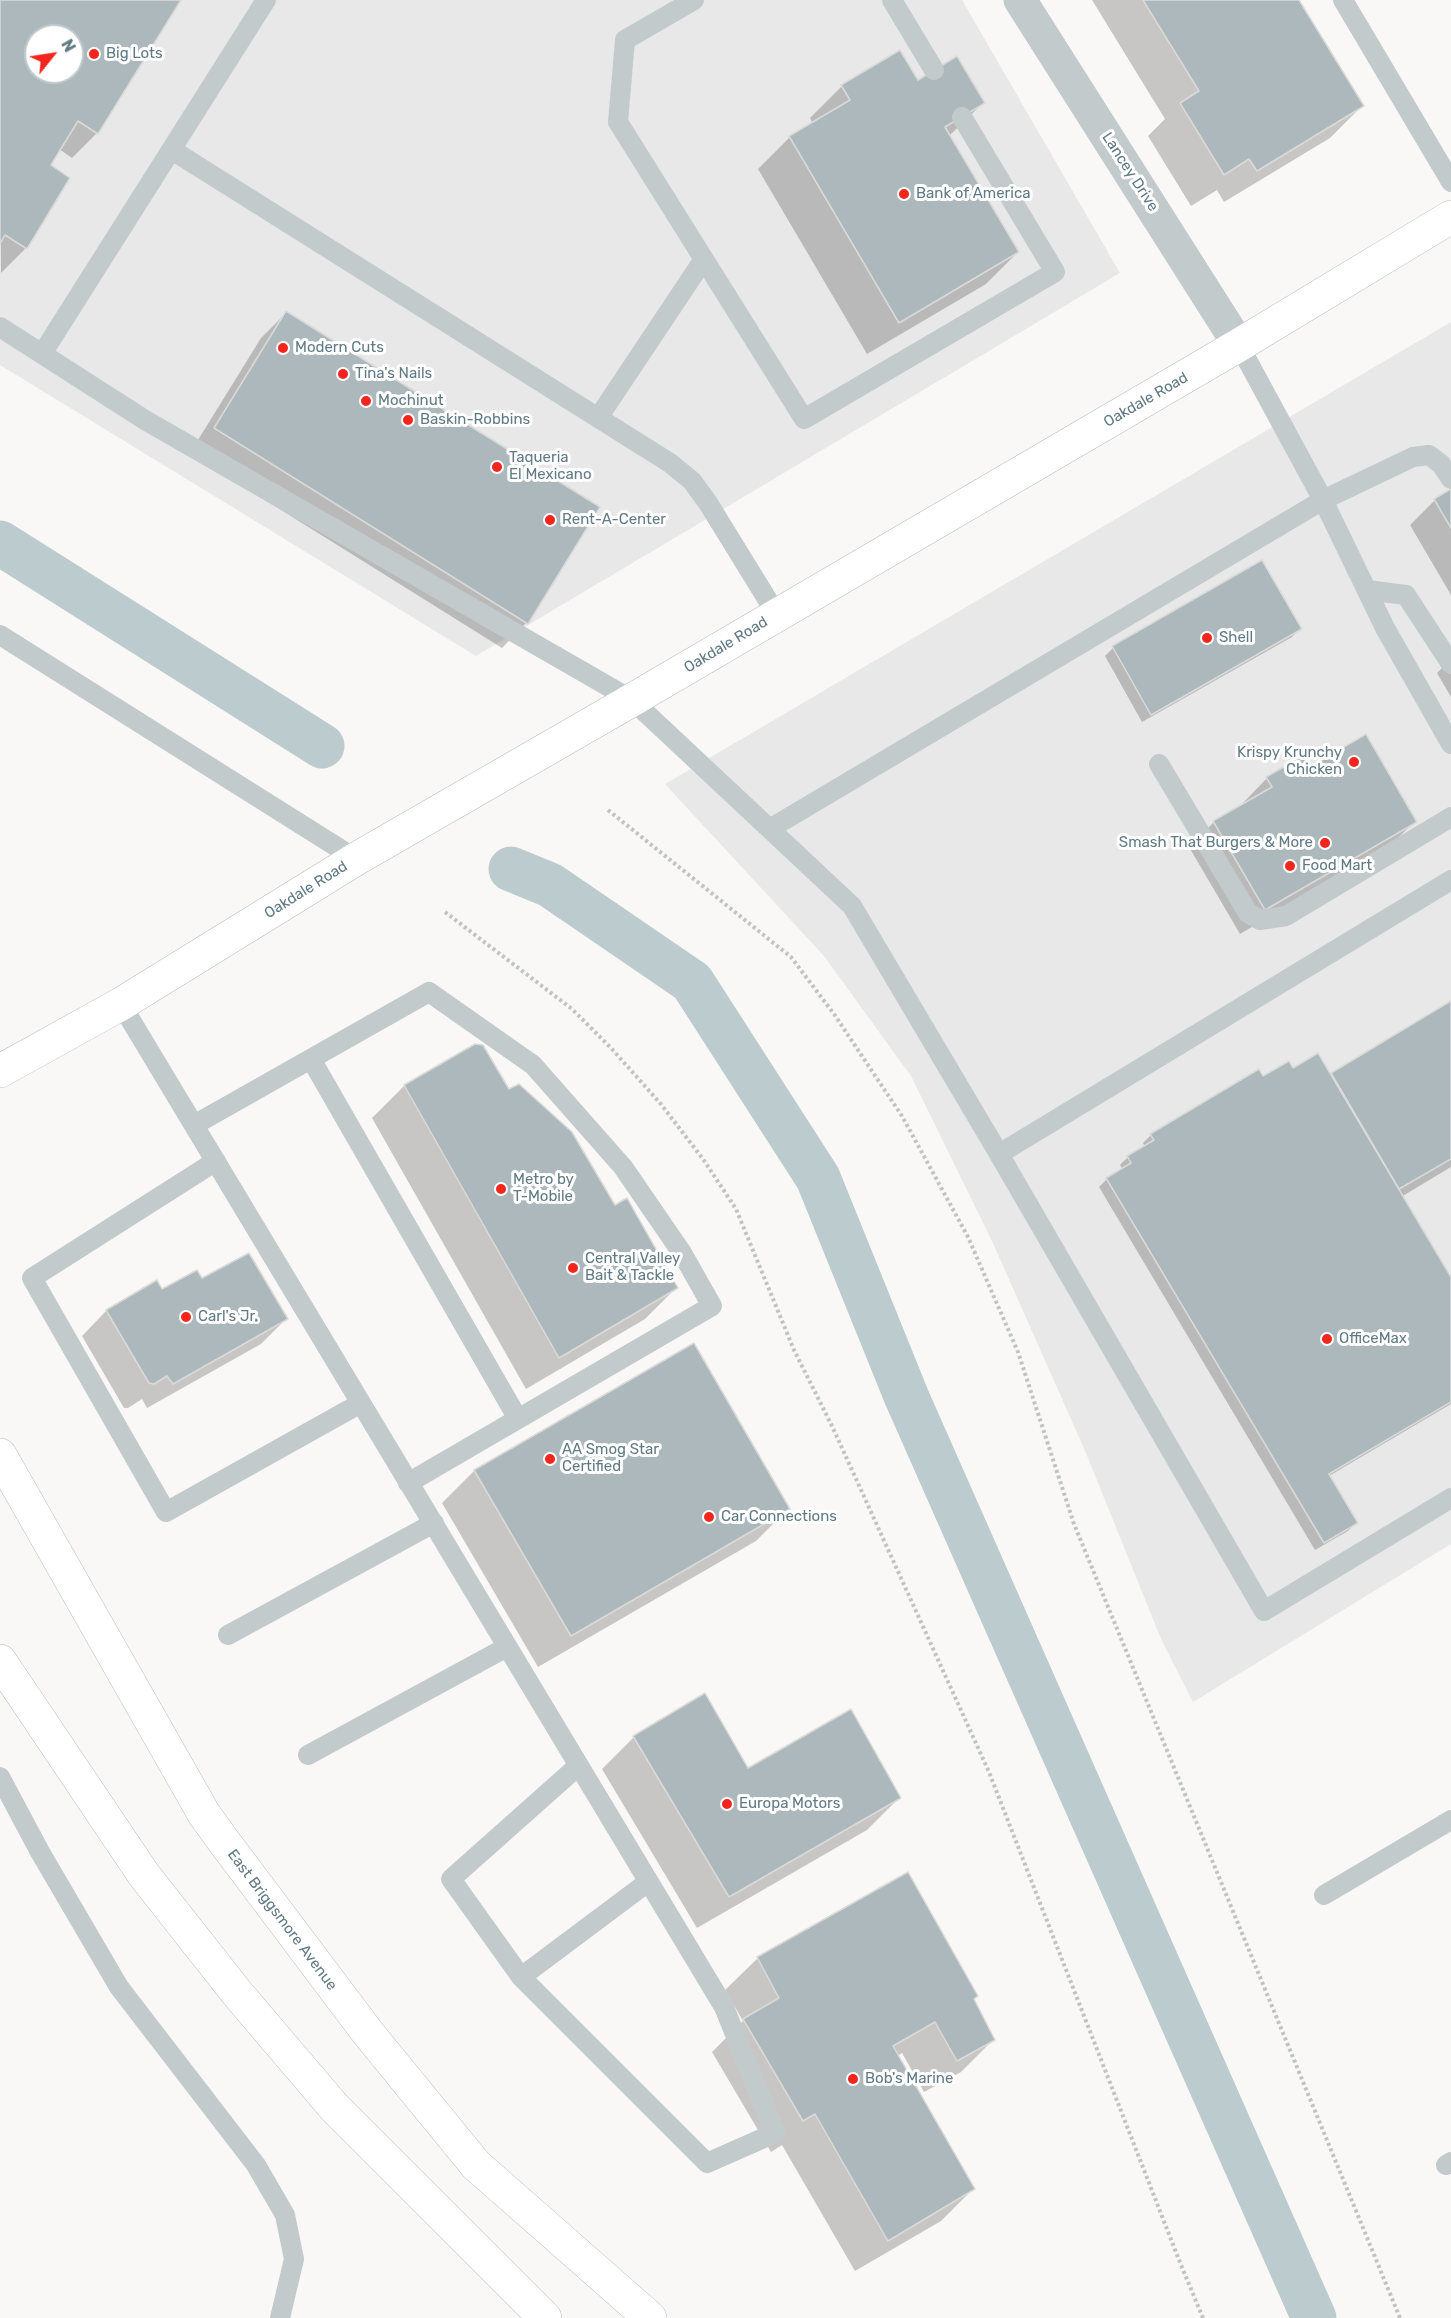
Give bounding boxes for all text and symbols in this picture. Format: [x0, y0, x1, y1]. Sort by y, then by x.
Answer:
north arrow [24, 24, 84, 84]
text: N [57, 36, 79, 55]
place label: Big Lots [106, 45, 163, 63]
marker: Big Lots [87, 47, 101, 61]
street label: Lancey Drive [1098, 129, 1162, 215]
place label: Bank of America [916, 185, 1030, 203]
marker: Bank of America [897, 187, 911, 201]
place label: Modern Cuts [295, 339, 384, 357]
marker: Modern Cuts [276, 341, 290, 355]
place label: Tina's Nails [355, 365, 432, 383]
marker: Tina's Nails [336, 367, 350, 381]
street label: Oakdale Road [1101, 369, 1191, 431]
place label: Mochinut [378, 392, 444, 410]
marker: Mochinut [359, 394, 373, 408]
place label: Baskin-Robbins [420, 411, 530, 429]
marker: Baskin-Robbins [401, 413, 415, 427]
place label: Taqueria El Mexicano [509, 449, 592, 484]
marker: Taqueria El Mexicano [490, 460, 504, 474]
place label: Rent-A-Center [562, 511, 666, 529]
marker: Rent-A-Center [543, 513, 557, 527]
street label: Oakdale Road [681, 613, 771, 677]
place label: Shell [1219, 629, 1253, 647]
marker: Shell [1200, 631, 1214, 645]
place label: Krispy Krunchy Chicken [1237, 744, 1342, 779]
marker: Krispy Krunchy Chicken [1347, 755, 1361, 769]
place label: Smash That Burgers & More [1119, 834, 1313, 852]
marker: Smash That Burgers & More [1318, 836, 1332, 850]
street label: Oakdale Road [261, 857, 351, 923]
place label: Food Mart [1302, 857, 1372, 875]
marker: Food Mart [1283, 859, 1297, 873]
place label: Metro by T-Mobile [513, 1171, 574, 1206]
marker: Metro by T-Mobile [494, 1182, 508, 1196]
place label: Central Valley Bait & Tackle [585, 1250, 680, 1285]
marker: Central Valley Bait & Tackle [566, 1261, 580, 1275]
place label: Carl's Jr. [198, 1308, 258, 1326]
marker: Carl's Jr. [179, 1310, 193, 1324]
place label: OfficeMax [1339, 1330, 1407, 1348]
marker: OfficeMax [1320, 1332, 1334, 1346]
place label: AA Smog Star Certified [562, 1441, 659, 1476]
marker: AA Smog Star Certified [543, 1452, 557, 1466]
place label: Car Connections [721, 1508, 837, 1526]
marker: Car Connections [702, 1510, 716, 1524]
place label: Europa Motors [739, 1795, 840, 1813]
marker: Europa Motors [720, 1797, 734, 1811]
street label: East Briggsmore Avenue [223, 1846, 341, 1994]
place label: Bob's Marine [865, 2070, 953, 2088]
marker: Bob's Marine [846, 2072, 860, 2086]

